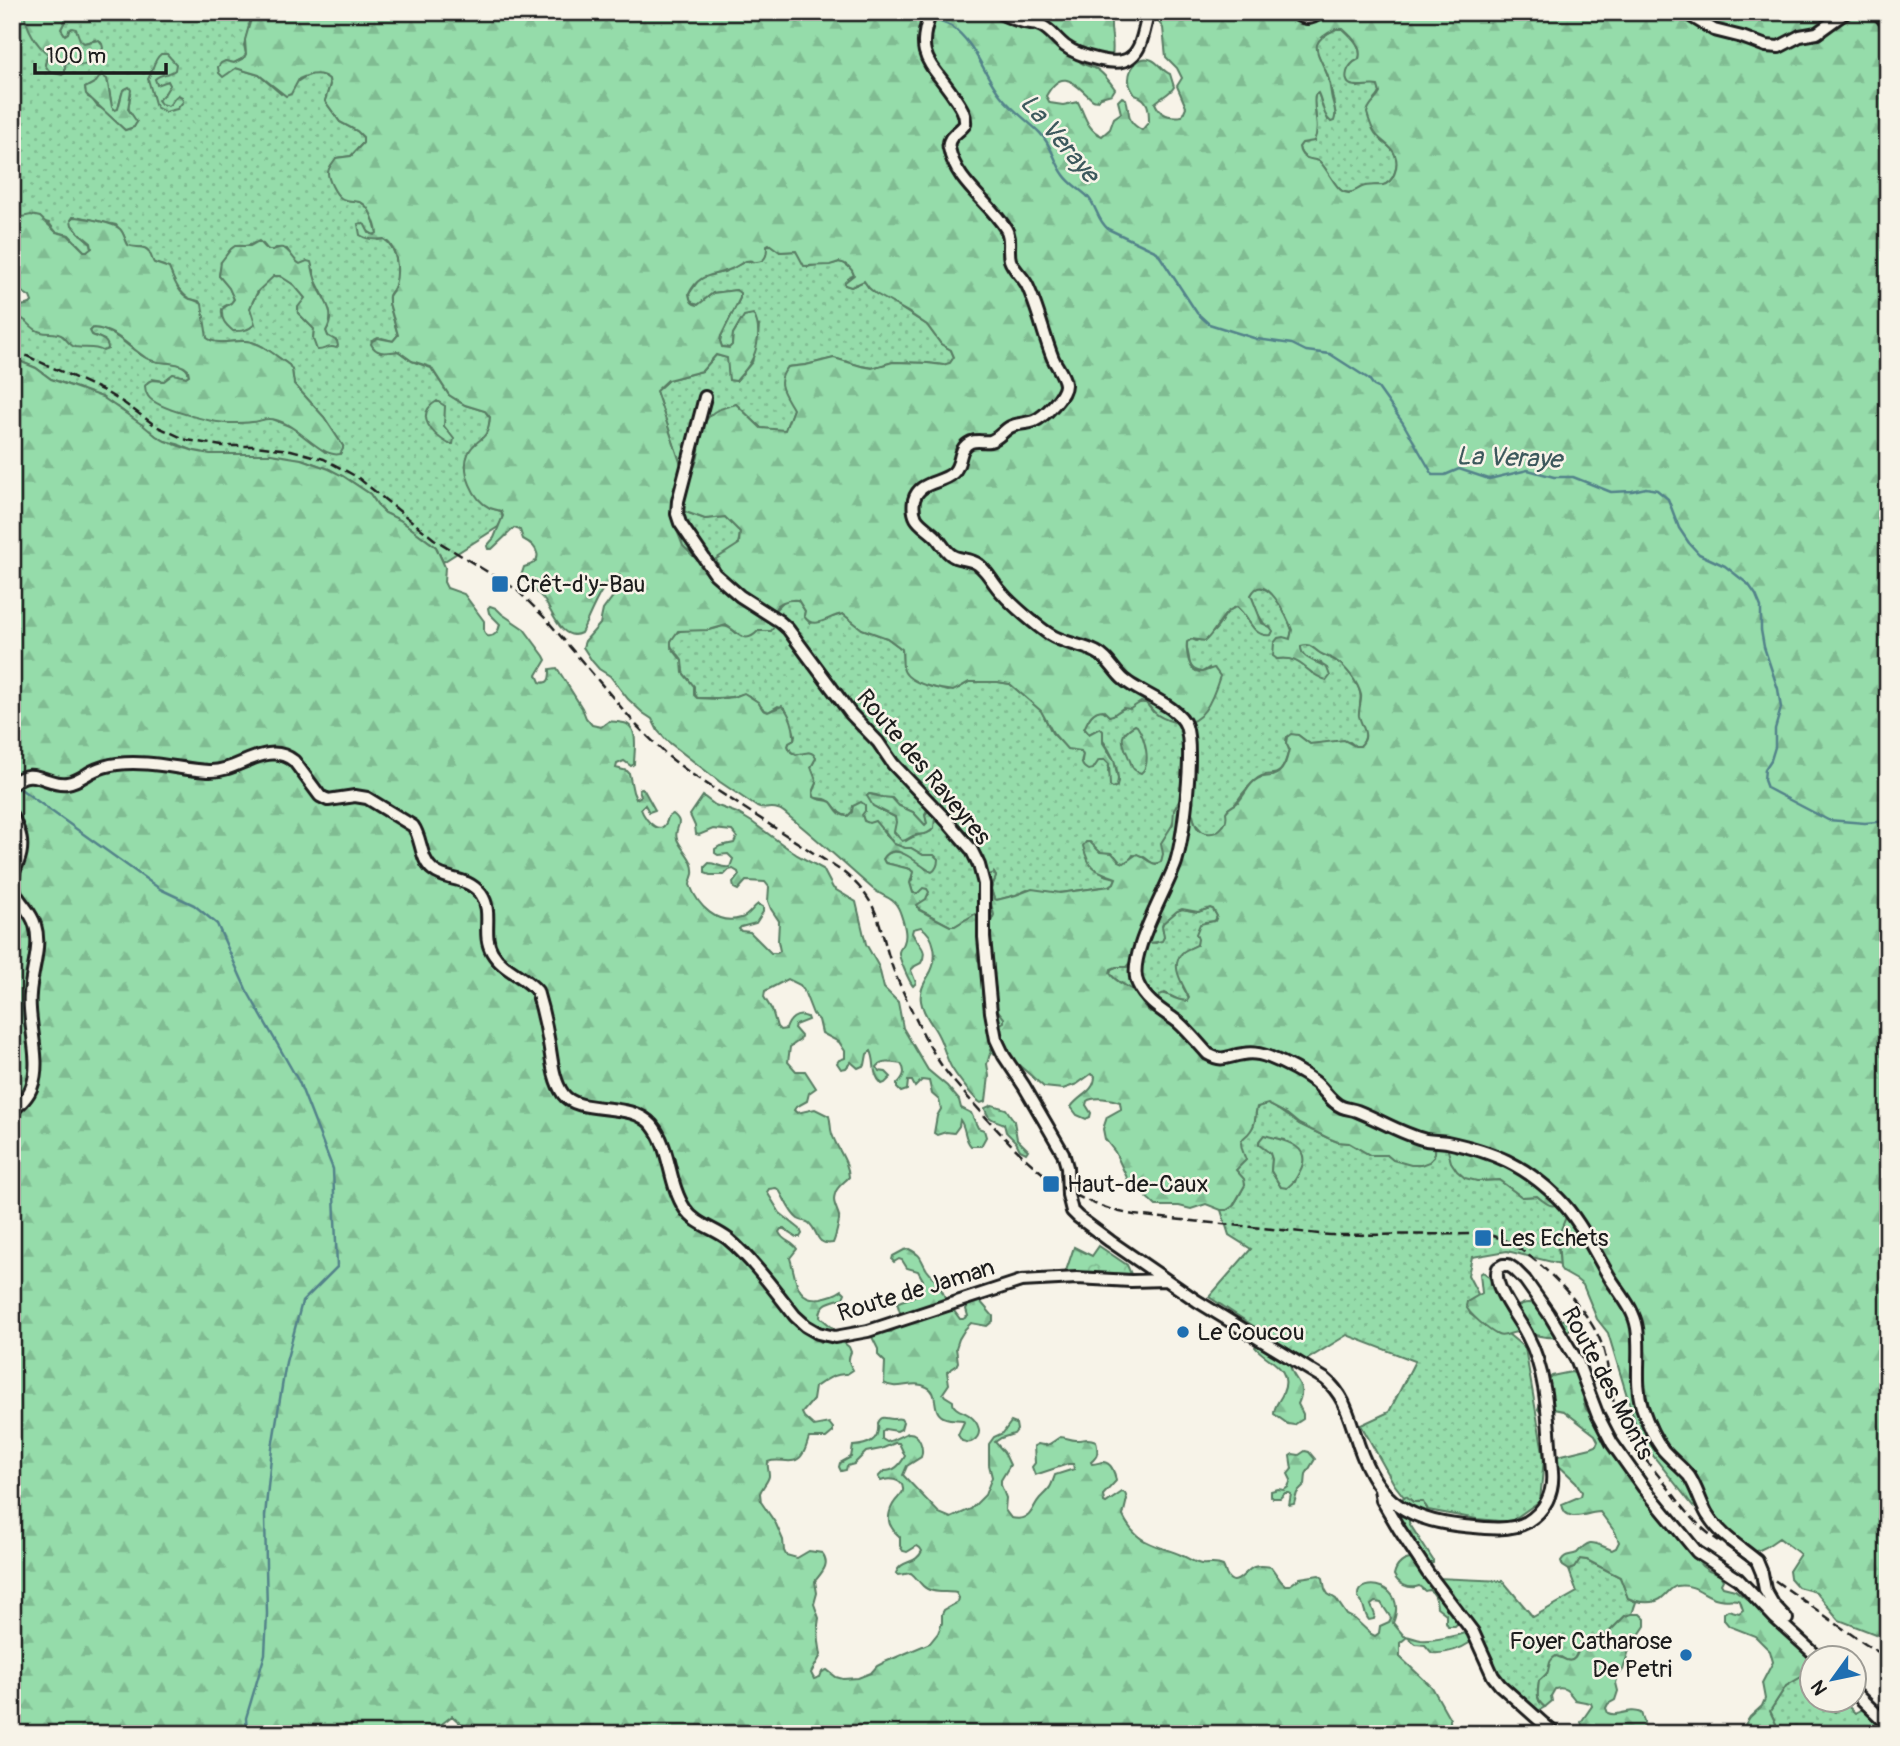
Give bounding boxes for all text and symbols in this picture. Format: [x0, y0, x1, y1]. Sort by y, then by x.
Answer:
scale bar [35, 32, 166, 76]
text: 100 m [46, 43, 106, 70]
water label: La Veraye [1013, 88, 1107, 191]
water label: La Veraye [1456, 440, 1565, 476]
place label: Crêt-d'y-Bau [516, 570, 645, 599]
marker: Crêt-d'y-Bau [490, 574, 510, 594]
street label: Route des Raveyres [850, 684, 997, 851]
place label: Haut-de-Caux [1067, 1170, 1208, 1199]
marker: Haut-de-Caux [1041, 1174, 1061, 1194]
place label: Les Echets [1499, 1224, 1609, 1253]
marker: Les Echets [1473, 1228, 1493, 1248]
street label: Route de Jaman [834, 1253, 998, 1328]
street label: Route des Monts [1555, 1302, 1660, 1465]
place label: Le Coucou [1197, 1318, 1305, 1347]
marker: Le Coucou [1175, 1324, 1191, 1340]
place label: Foyer Catharose De Petri [1509, 1627, 1672, 1684]
north arrow [1798, 1644, 1868, 1714]
marker: Foyer Catharose De Petri [1678, 1647, 1694, 1663]
text: N [1806, 1676, 1833, 1700]

